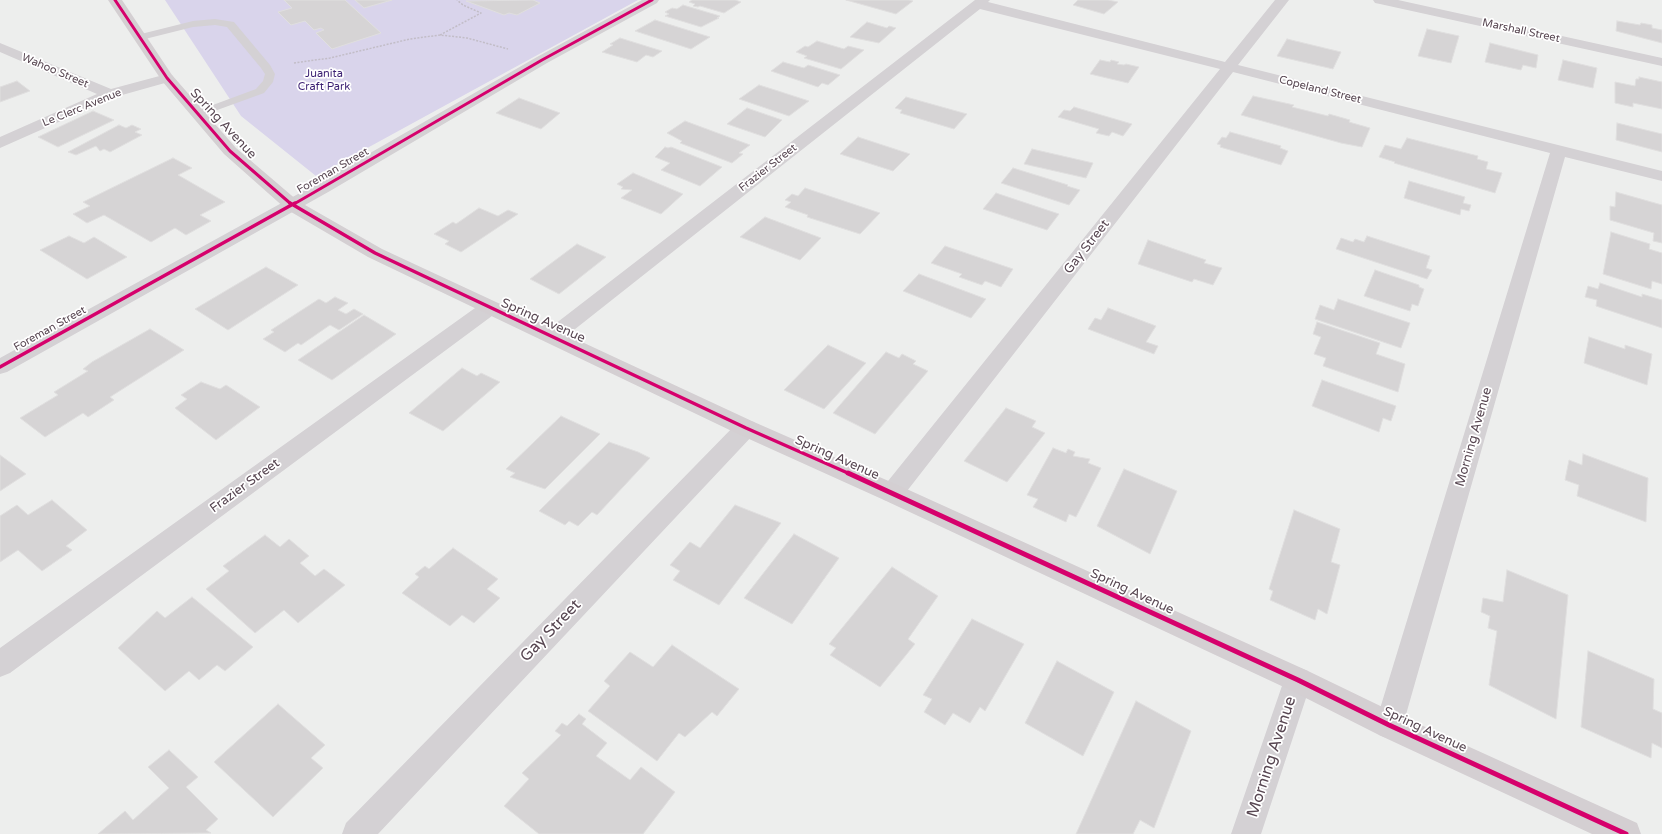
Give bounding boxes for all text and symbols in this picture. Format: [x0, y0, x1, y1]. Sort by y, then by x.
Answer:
street label: Marshall Street [1481, 16, 1561, 46]
street label: Wahoo Street [20, 51, 90, 91]
park label: Juanita Craft Park [298, 67, 350, 93]
street label: Copeland Street [1278, 73, 1362, 107]
street label: Le Clerc Avenue [41, 86, 123, 130]
street label: Spring Avenue [186, 86, 260, 162]
street label: Frazier Street [736, 141, 800, 195]
street label: Foreman Street [295, 145, 371, 197]
street label: Gay Street [1061, 217, 1113, 277]
street label: Spring Avenue [499, 296, 587, 346]
street label: Foreman Street [12, 304, 88, 354]
street label: Morning Avenue [1452, 386, 1496, 488]
street label: Spring Avenue [793, 433, 881, 483]
street label: Frazier Street [207, 455, 283, 517]
street label: Spring Avenue [1088, 566, 1176, 618]
street label: Gay Street [517, 596, 585, 666]
street label: Morning Avenue [1243, 694, 1301, 820]
street label: Spring Avenue [1381, 704, 1469, 756]

